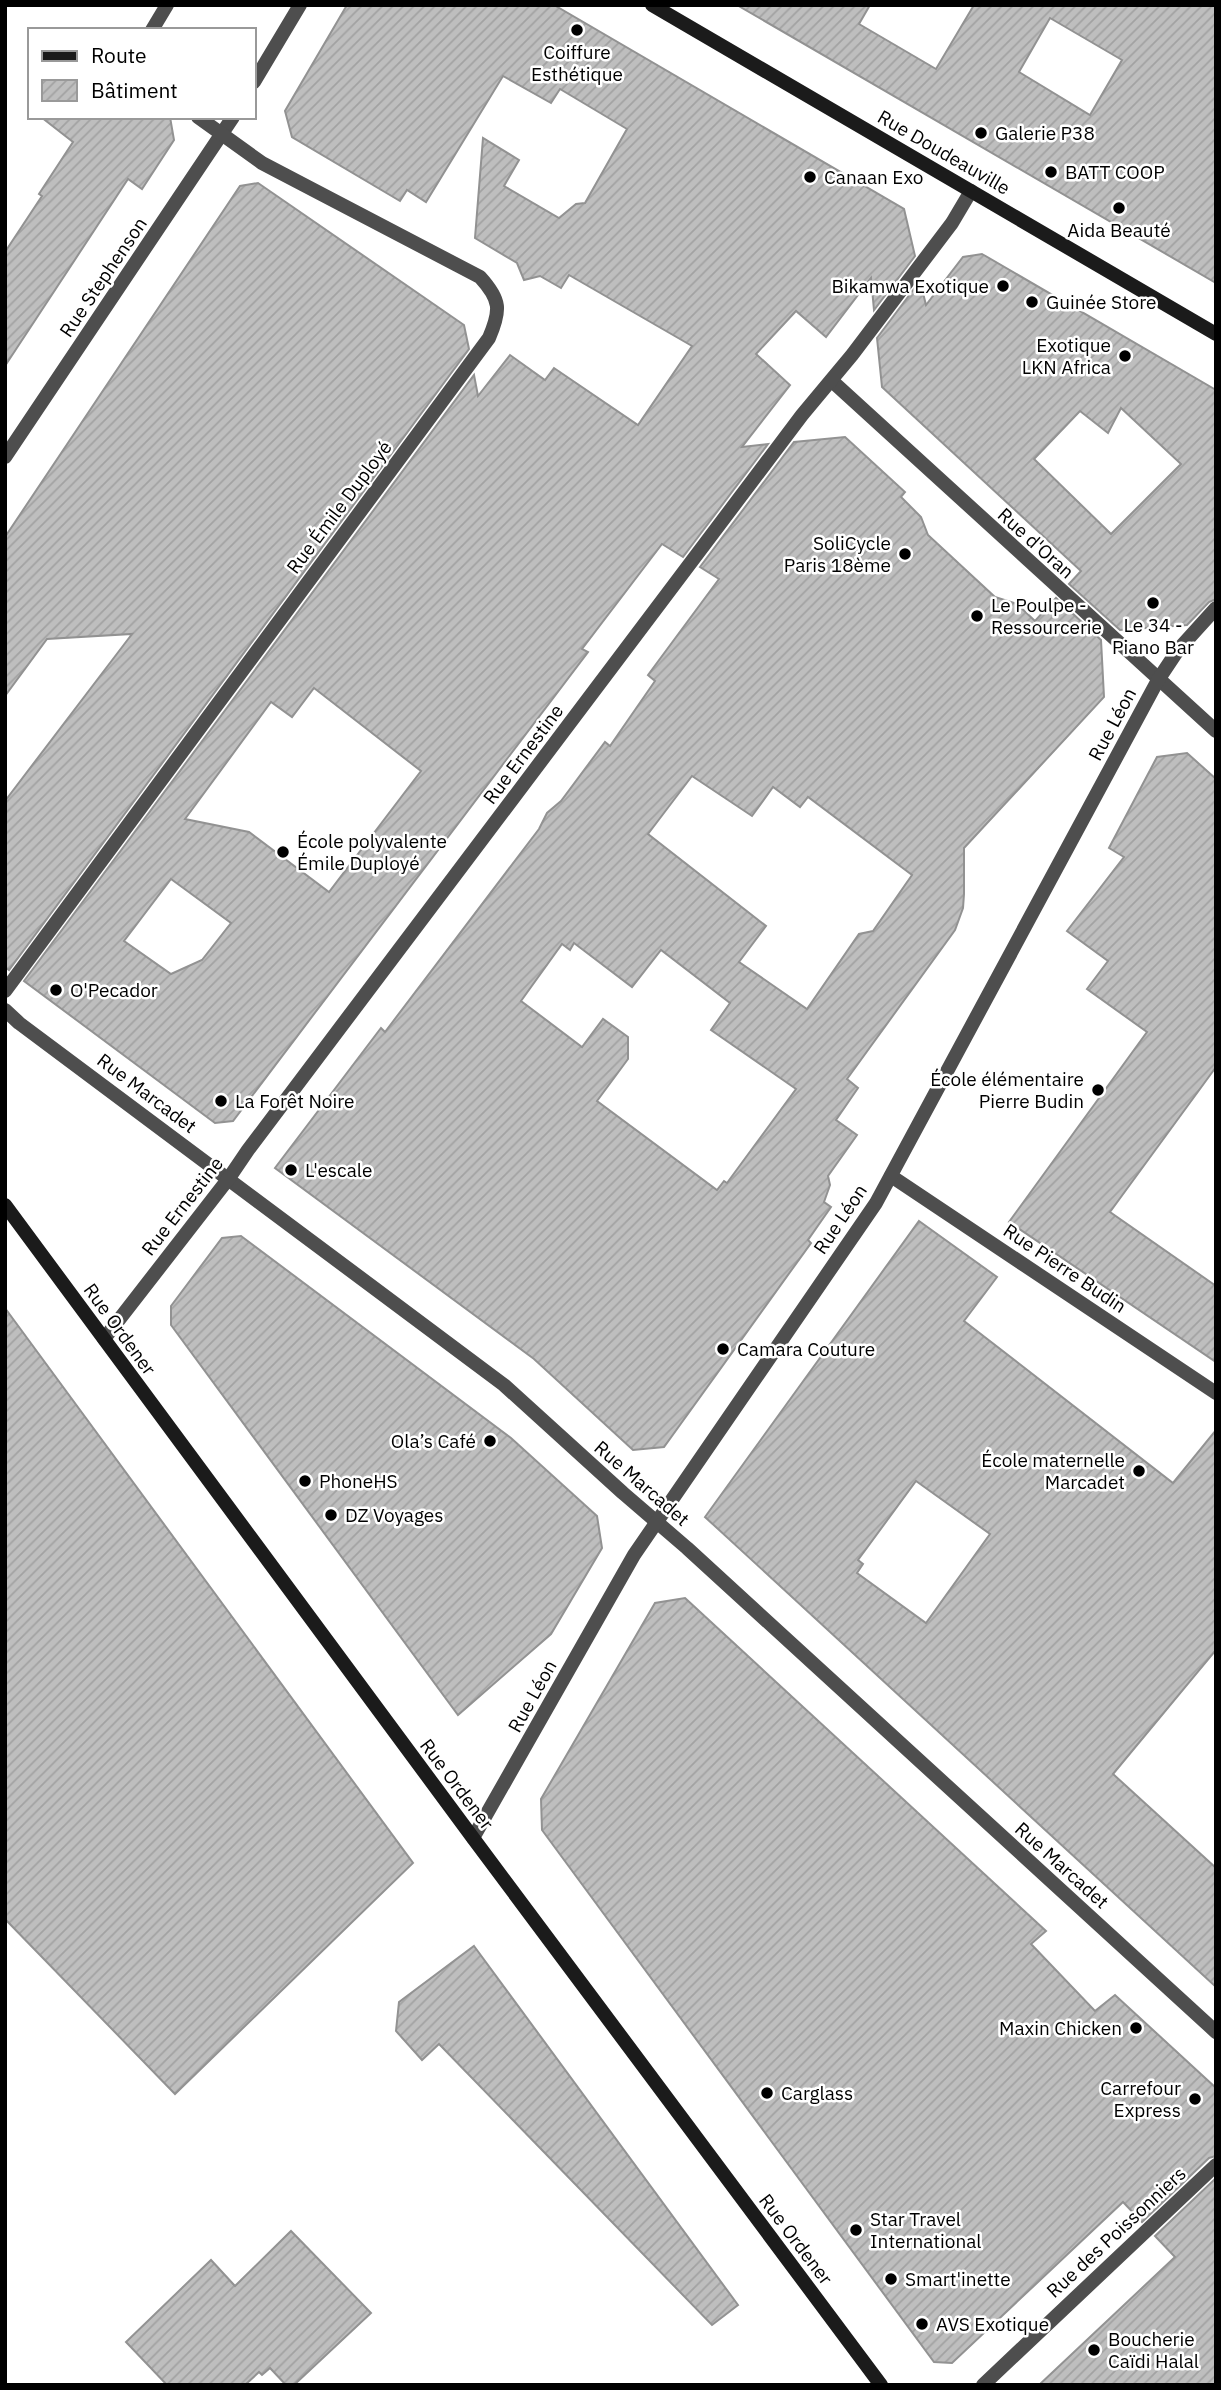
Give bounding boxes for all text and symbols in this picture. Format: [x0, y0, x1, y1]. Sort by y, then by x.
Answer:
marker: Coiffure Esthétique [569, 22, 585, 38]
legend [28, 28, 256, 119]
place label: Coiffure Esthétique [531, 40, 623, 86]
text: Route [91, 41, 147, 69]
text: Bâtiment [91, 76, 178, 104]
street label: Rue Doudeauville [873, 104, 1015, 200]
place label: Galerie P38 [995, 121, 1095, 145]
marker: Galerie P38 [973, 125, 989, 141]
place label: BATT COOP [1065, 160, 1165, 184]
marker: BATT COOP [1043, 164, 1059, 180]
place label: Canaan Exo [824, 165, 923, 189]
marker: Canaan Exo [802, 169, 818, 185]
marker: Aida Beauté [1111, 200, 1127, 216]
street label: Rue Stephenson [54, 212, 152, 342]
place label: Aida Beauté [1067, 218, 1171, 242]
place label: Bikamwa Exotique [831, 274, 989, 298]
marker: Bikamwa Exotique [995, 278, 1011, 294]
place label: Guinée Store [1046, 290, 1156, 314]
marker: Guinée Store [1024, 294, 1040, 310]
place label: Exotique LKN Africa [1022, 333, 1111, 379]
marker: Exotique LKN Africa [1117, 348, 1133, 364]
street label: Rue Émile Duployé [281, 436, 397, 578]
street label: Rue d'Oran [993, 502, 1079, 584]
place label: SoliCycle Paris 18ème [784, 531, 891, 577]
marker: SoliCycle Paris 18ème [897, 546, 913, 562]
place label: Le Poulpe - Ressourcerie [991, 593, 1102, 639]
marker: Le 34 - Piano Bar [1145, 595, 1161, 611]
marker: Le Poulpe - Ressourcerie [969, 608, 985, 624]
place label: Le 34 - Piano Bar [1112, 613, 1194, 659]
street label: Rue Léon [1083, 683, 1141, 765]
street label: Rue Ernestine [478, 699, 568, 809]
place label: École polyvalente Émile Duployé [297, 829, 447, 875]
marker: École polyvalente Émile Duployé [275, 844, 291, 860]
place label: O'Pecador [70, 978, 158, 1002]
marker: O'Pecador [48, 982, 64, 998]
street label: Rue Marcadet [93, 1048, 201, 1138]
place label: École élémentaire Pierre Budin [930, 1067, 1084, 1113]
marker: École élémentaire Pierre Budin [1090, 1082, 1106, 1098]
place label: La Forêt Noire [235, 1089, 355, 1113]
marker: La Forêt Noire [213, 1093, 229, 1109]
street label: Rue Ernestine [136, 1152, 228, 1260]
place label: L'escale [305, 1158, 372, 1182]
marker: L'escale [283, 1162, 299, 1178]
street label: Rue Léon [808, 1180, 872, 1258]
street label: Rue Pierre Budin [999, 1218, 1131, 1318]
street label: Rue Ordener [79, 1278, 161, 1380]
place label: Camara Couture [737, 1337, 875, 1361]
marker: Camara Couture [715, 1341, 731, 1357]
place label: Ola’s Café [391, 1429, 476, 1453]
marker: Ola’s Café [482, 1433, 498, 1449]
street label: Rue Marcadet [590, 1435, 694, 1531]
place label: École maternelle Marcadet [981, 1448, 1125, 1494]
marker: École maternelle Marcadet [1131, 1463, 1147, 1479]
place label: PhoneHS [319, 1469, 398, 1493]
marker: PhoneHS [297, 1473, 313, 1489]
place label: DZ Voyages [345, 1503, 443, 1527]
marker: DZ Voyages [323, 1507, 339, 1523]
street label: Rue Léon [502, 1656, 562, 1736]
street label: Rue Ordener [415, 1734, 499, 1834]
street label: Rue Marcadet [1010, 1817, 1114, 1913]
place label: Maxin Chicken [999, 2016, 1122, 2040]
marker: Maxin Chicken [1128, 2020, 1144, 2036]
place label: Carrefour Express [1100, 2076, 1181, 2122]
place label: Carglass [781, 2081, 853, 2105]
marker: Carglass [759, 2085, 775, 2101]
marker: Carrefour Express [1187, 2091, 1203, 2107]
street label: Rue des Poissonniers [1041, 2161, 1191, 2303]
street label: Rue Ordener [754, 2189, 838, 2289]
place label: Star Travel International [870, 2207, 982, 2253]
marker: Star Travel International [848, 2222, 864, 2238]
place label: Smart'inette [905, 2267, 1011, 2291]
marker: Smart'inette [883, 2271, 899, 2287]
place label: AVS Exotique [936, 2312, 1049, 2336]
marker: AVS Exotique [914, 2316, 930, 2332]
place label: Boucherie Caïdi Halal [1108, 2327, 1199, 2373]
marker: Boucherie Caïdi Halal [1086, 2342, 1102, 2358]

